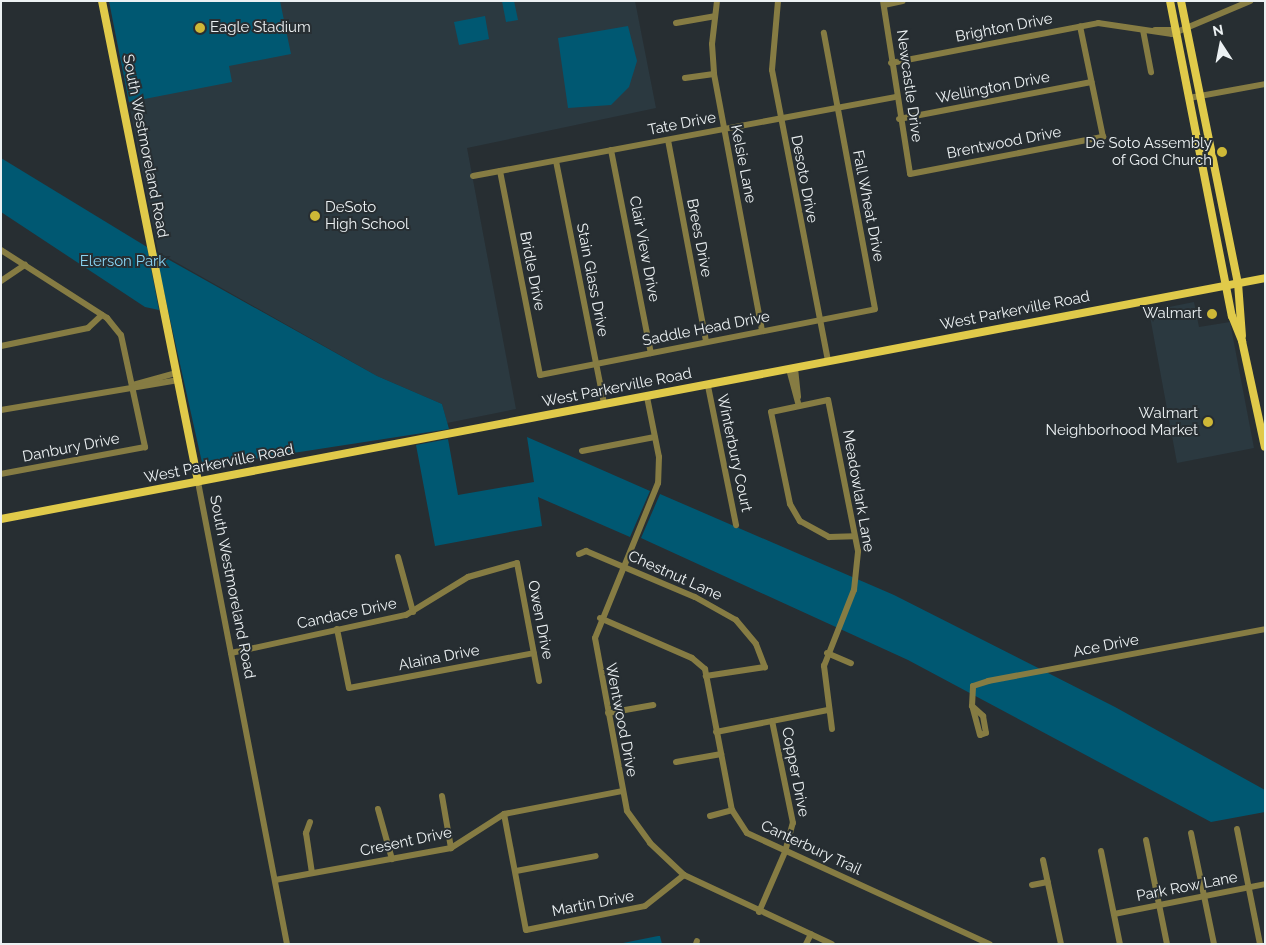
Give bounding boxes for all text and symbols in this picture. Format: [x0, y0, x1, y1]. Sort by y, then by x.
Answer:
street label: Brighton Drive [954, 10, 1054, 46]
place label: Eagle Stadium [210, 19, 311, 37]
north arrow [1196, 20, 1246, 70]
text: N [1211, 21, 1225, 39]
marker: Eagle Stadium [194, 22, 206, 34]
street label: Newcastle Drive [892, 29, 926, 143]
street label: South Westmoreland Road [118, 53, 172, 239]
street label: Wellington Drive [935, 68, 1051, 108]
street label: Tate Drive [646, 109, 718, 139]
street label: Kelsie Lane [727, 123, 759, 205]
street label: Brentwood Drive [945, 123, 1063, 163]
street label: Desoto Drive [787, 134, 821, 224]
place label: De Soto Assembly of God Church [1085, 134, 1212, 169]
marker: De Soto Assembly of God Church [1216, 146, 1228, 158]
street label: Fall Wheat Drive [848, 148, 888, 264]
street label: Clair View Drive [625, 194, 663, 304]
street label: Brees Drive [683, 197, 715, 279]
place label: DeSoto High School [325, 198, 409, 233]
marker: DeSoto High School [309, 210, 321, 222]
street label: Stain Glass Drive [572, 222, 612, 338]
street label: Bridle Drive [515, 230, 549, 312]
park label: Elerson Park [80, 253, 166, 271]
street label: West Parkerville Road [939, 288, 1091, 334]
place label: Walmart [1143, 305, 1202, 323]
street label: Saddle Head Drive [641, 308, 771, 350]
marker: Walmart [1206, 308, 1218, 320]
street label: West Parkerville Road [541, 365, 693, 411]
street label: Winterbury Court [713, 392, 755, 514]
place label: Walmart Neighborhood Market [1045, 404, 1198, 439]
marker: Walmart Neighborhood Market [1202, 416, 1214, 428]
street label: Meadowlark Lane [838, 428, 878, 554]
street label: Danbury Drive [21, 430, 121, 466]
street label: West Parkerville Road [143, 441, 295, 487]
street label: South Westmoreland Road [205, 494, 259, 680]
street label: Chestnut Lane [625, 547, 725, 605]
street label: Owen Drive [523, 579, 557, 661]
street label: Candace Drive [296, 595, 398, 633]
street label: Ace Drive [1072, 631, 1140, 661]
street label: Alaina Drive [397, 641, 481, 675]
street label: Wentwood Drive [601, 661, 641, 779]
street label: Copper Drive [777, 725, 813, 819]
street label: Canterbury Trail [757, 817, 865, 879]
street label: Cresent Drive [358, 823, 454, 861]
street label: Park Row Lane [1135, 868, 1239, 906]
street label: Martin Drive [550, 887, 636, 921]

